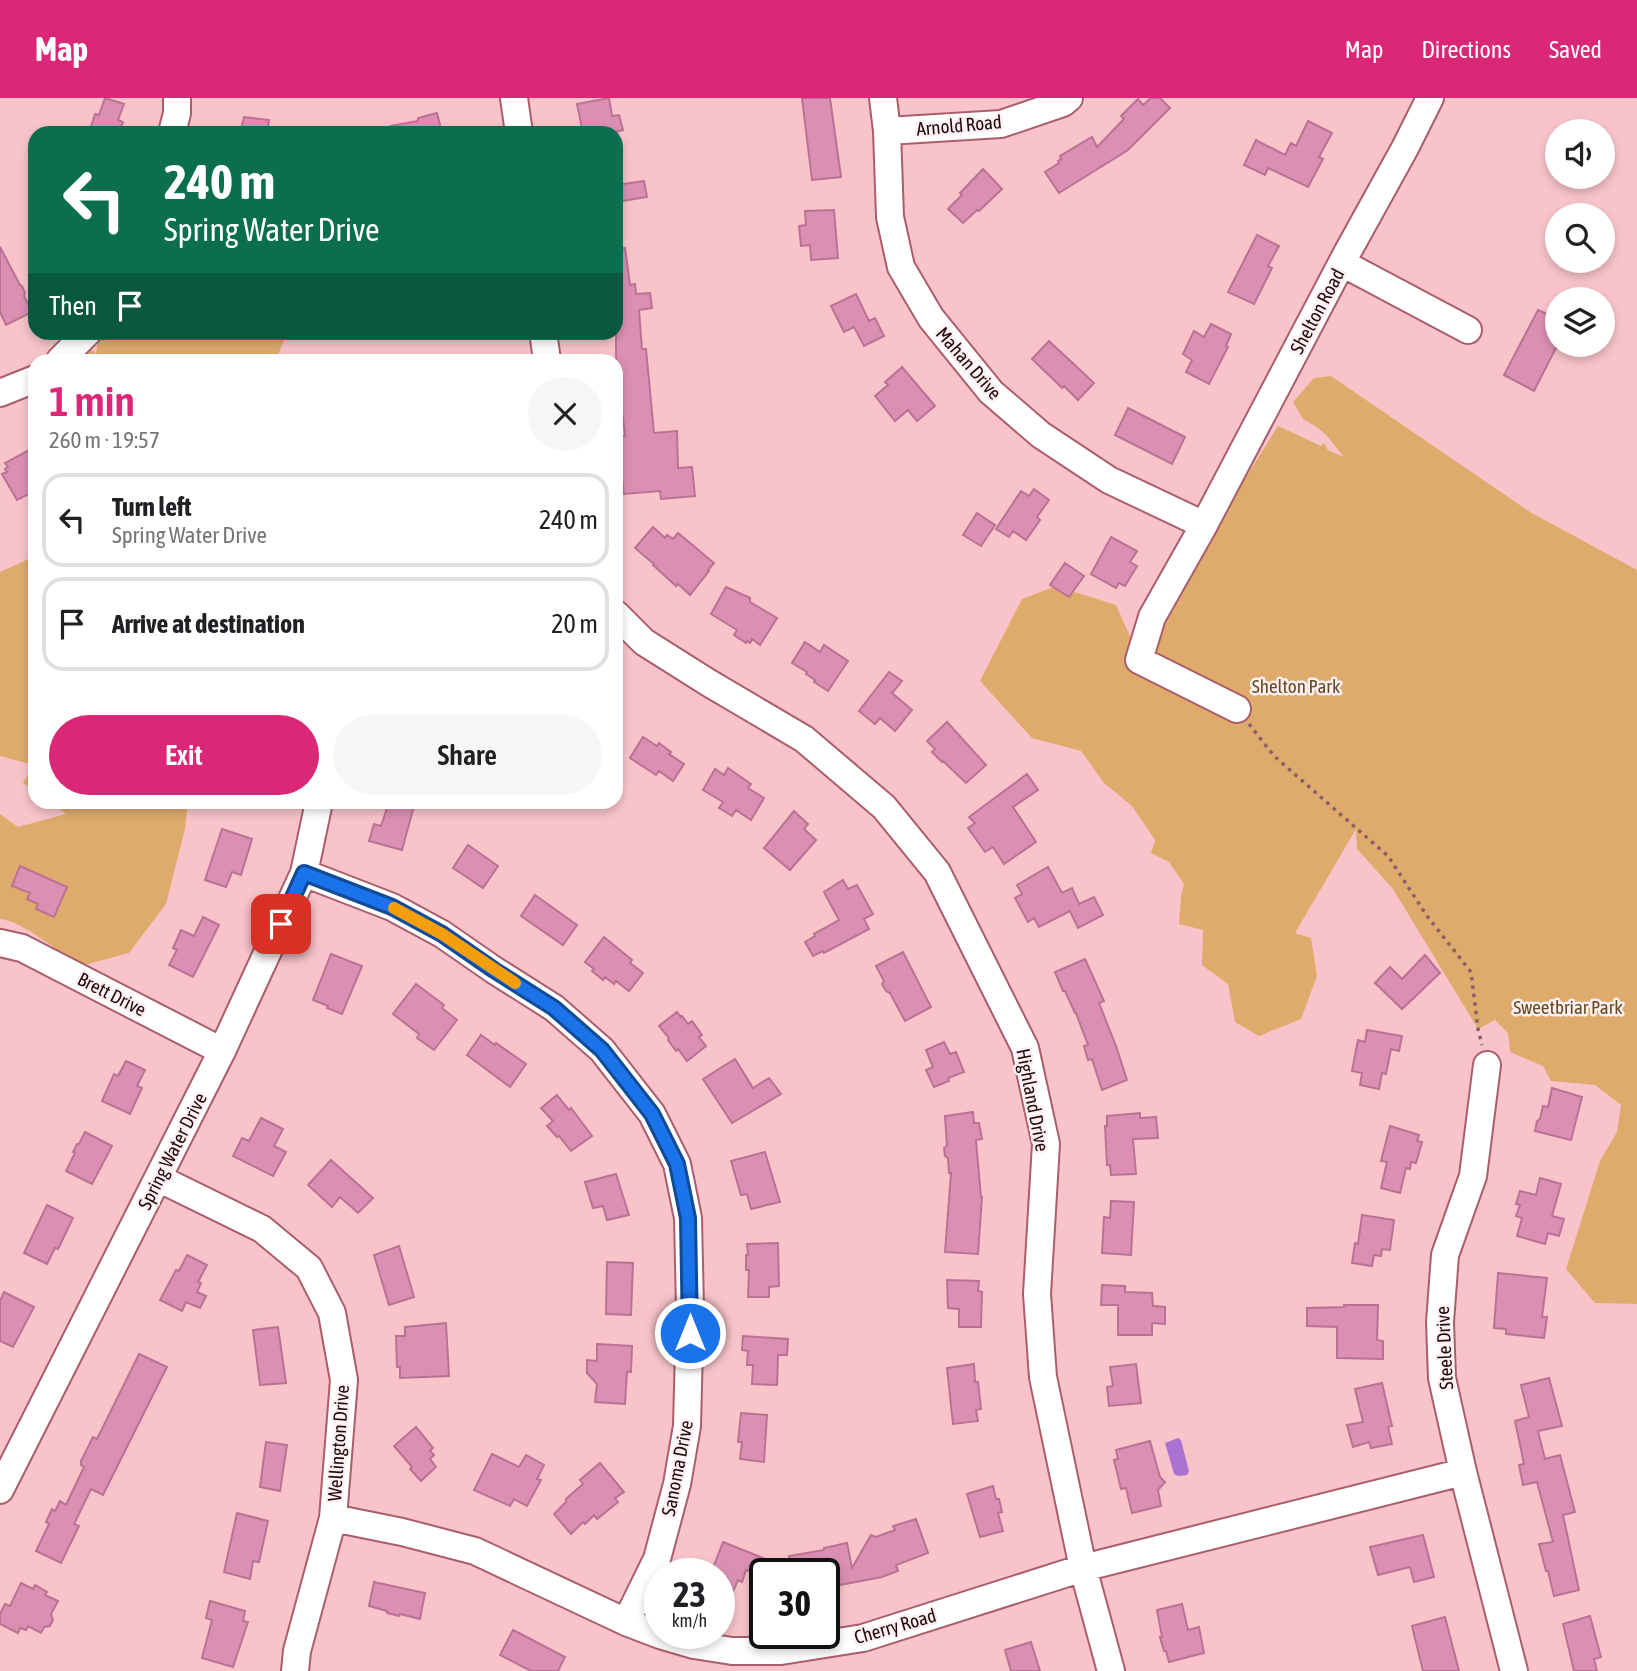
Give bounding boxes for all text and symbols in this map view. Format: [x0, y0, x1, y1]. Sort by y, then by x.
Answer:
text: Map [35, 30, 88, 68]
text: Map [1345, 36, 1383, 63]
text: Directions [1421, 36, 1511, 63]
text: Saved [1549, 36, 1602, 63]
street label: Arnold Road [915, 110, 1003, 140]
map controls [1545, 119, 1615, 357]
button: sound [1545, 119, 1615, 189]
text: 240 m [164, 153, 275, 209]
icon: left [49, 154, 140, 245]
button: search [1545, 203, 1615, 273]
text: Spring Water Drive [164, 211, 380, 248]
street label: Shelton Road [1285, 265, 1349, 357]
icon: arrive [111, 287, 149, 325]
button: layers [1545, 287, 1615, 357]
text: Then [49, 291, 97, 321]
street label: Mahan Drive [932, 322, 1006, 404]
text: 1 min [49, 377, 135, 425]
button: close [528, 377, 602, 451]
text: 260 m · 19:57 [49, 427, 160, 453]
text: Turn left [112, 492, 192, 522]
icon: left [53, 501, 91, 539]
text: 240 m [539, 505, 598, 535]
text: Spring Water Drive [112, 522, 267, 548]
icon: arrive [53, 605, 91, 643]
text: Arrive at destination [112, 609, 305, 639]
text: 20 m [551, 609, 598, 639]
park label: Shelton Park [1252, 675, 1341, 697]
button: Exit [49, 715, 319, 795]
button: Share [333, 715, 602, 795]
pin [251, 894, 311, 954]
icon: arrive [262, 905, 300, 943]
street label: Brett Drive [74, 967, 150, 1021]
park label: Sweetbriar Park [1513, 996, 1623, 1018]
street label: Highland Drive [1012, 1047, 1054, 1153]
street label: Spring Water Drive [133, 1089, 211, 1213]
position arrow [653, 1296, 727, 1370]
street label: Steele Drive [1431, 1306, 1457, 1390]
street label: Wellington Drive [323, 1384, 353, 1502]
street label: Sanoma Drive [657, 1418, 697, 1518]
speed limit sign: 30 [749, 1558, 840, 1649]
text: 23 [673, 1574, 706, 1614]
street label: Cherry Road [851, 1604, 939, 1648]
text: km/h [672, 1610, 707, 1631]

